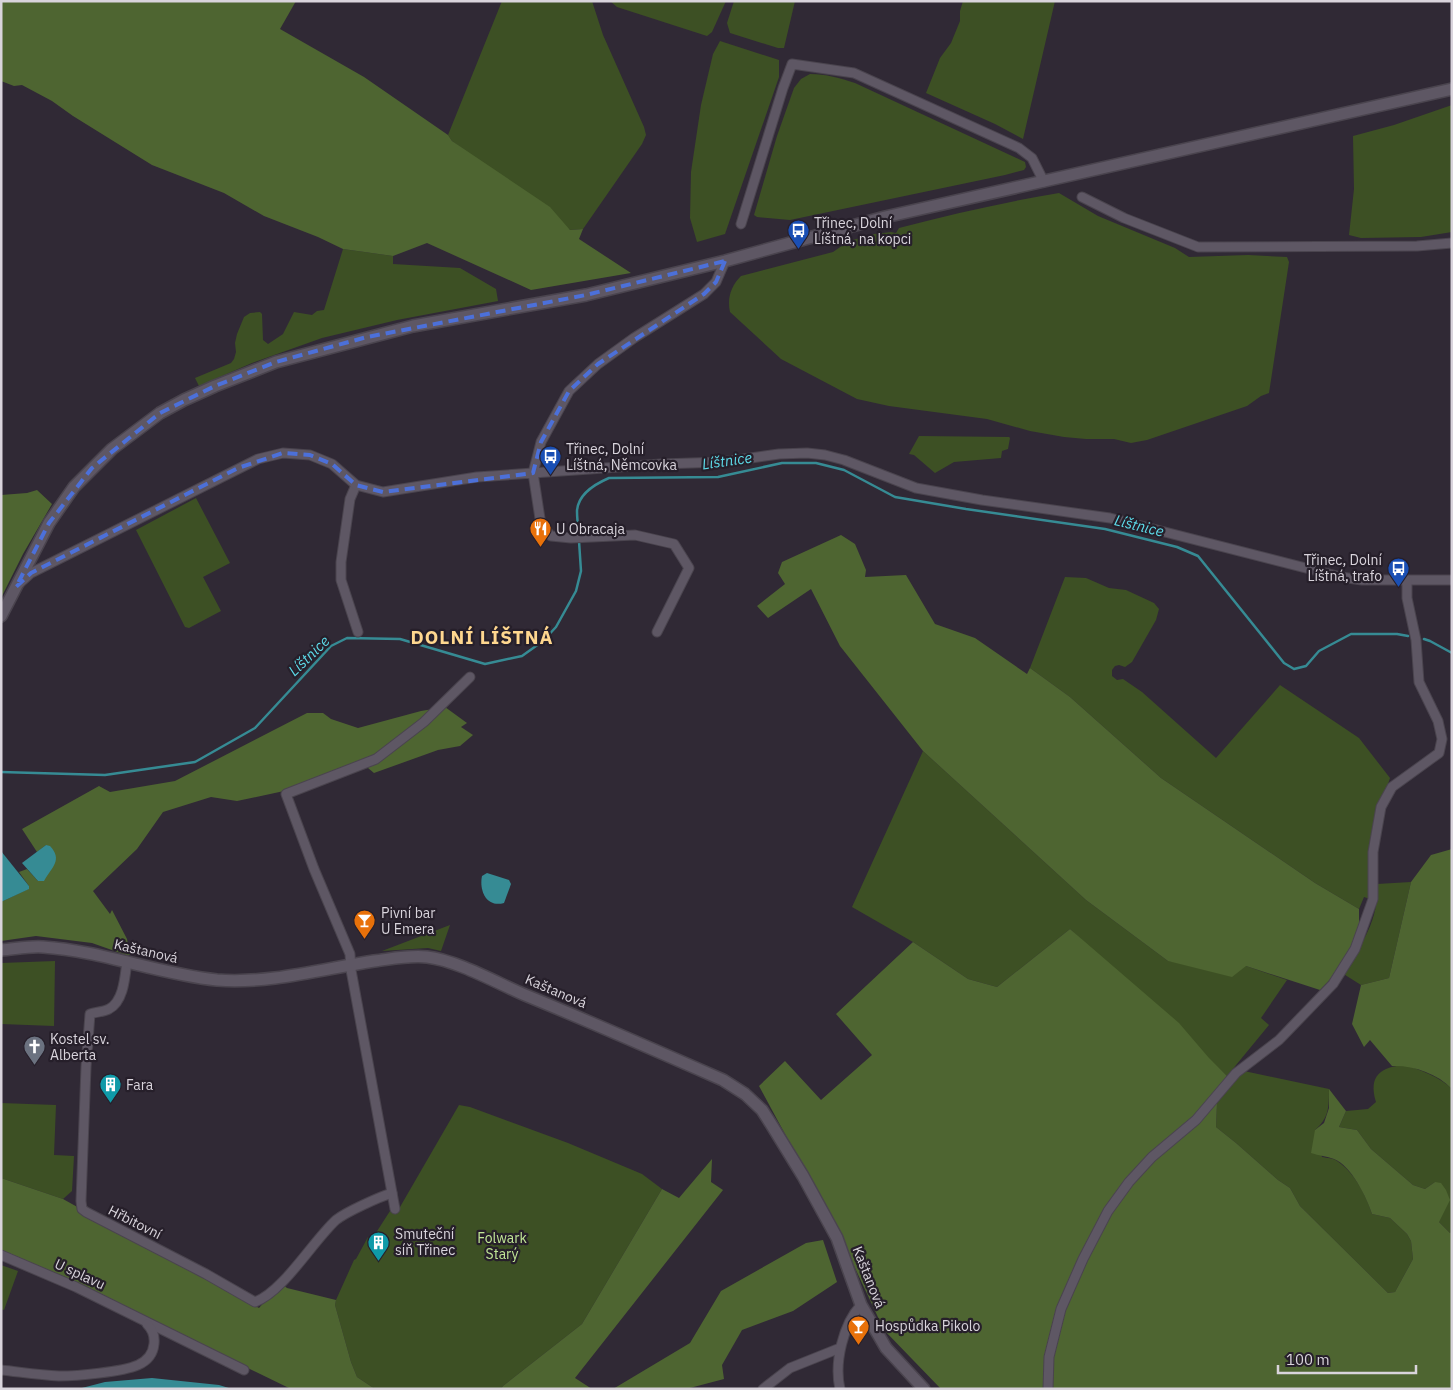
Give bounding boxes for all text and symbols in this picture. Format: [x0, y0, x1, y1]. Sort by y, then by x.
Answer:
place label: Třinec, Dolní Líštná, na kopci [814, 214, 911, 248]
bus stop icon: Třinec, Dolní Líštná, na kopci [786, 219, 810, 250]
place label: Třinec, Dolní Líštná, Němcovka [566, 440, 678, 474]
bus stop icon: Třinec, Dolní Líštná, Němcovka [538, 445, 562, 476]
water label: Líštnice [701, 448, 753, 473]
water label: Líštnice [1112, 510, 1166, 541]
restaurant icon: U Obracaja [528, 517, 552, 548]
place label: U Obracaja [556, 520, 625, 538]
place label: Třinec, Dolní Líštná, trafo [1304, 551, 1382, 585]
bus stop icon: Třinec, Dolní Líštná, trafo [1386, 556, 1410, 587]
district label: DOLNÍ LÍŠTNÁ [411, 625, 553, 649]
water label: Líštnice [284, 631, 334, 680]
place label: Pivní bar U Emera [381, 904, 435, 938]
bar icon: Pivní bar U Emera [353, 909, 377, 940]
street label: Kaštanová [112, 935, 180, 967]
street label: Kaštanová [522, 970, 590, 1012]
place label: Kostel sv. Alberta [50, 1030, 109, 1064]
church icon: Kostel sv. Alberta [22, 1035, 46, 1066]
building icon: Fara [98, 1073, 122, 1104]
place label: Fara [126, 1076, 154, 1094]
street label: Hřbitovní [105, 1201, 165, 1243]
place label: Smuteční síň Třinec [395, 1225, 455, 1259]
park label: Folwark Starý [477, 1229, 527, 1263]
building icon: Smuteční síň Třinec [367, 1230, 391, 1261]
street label: Kaštanová [848, 1243, 890, 1311]
street label: U splavu [52, 1254, 108, 1294]
bar icon: Hospůdka Pikolo [847, 1314, 871, 1345]
place label: Hospůdka Pikolo [875, 1317, 981, 1335]
scale bar [1278, 1342, 1416, 1374]
text: 100 m [1286, 1350, 1330, 1369]

